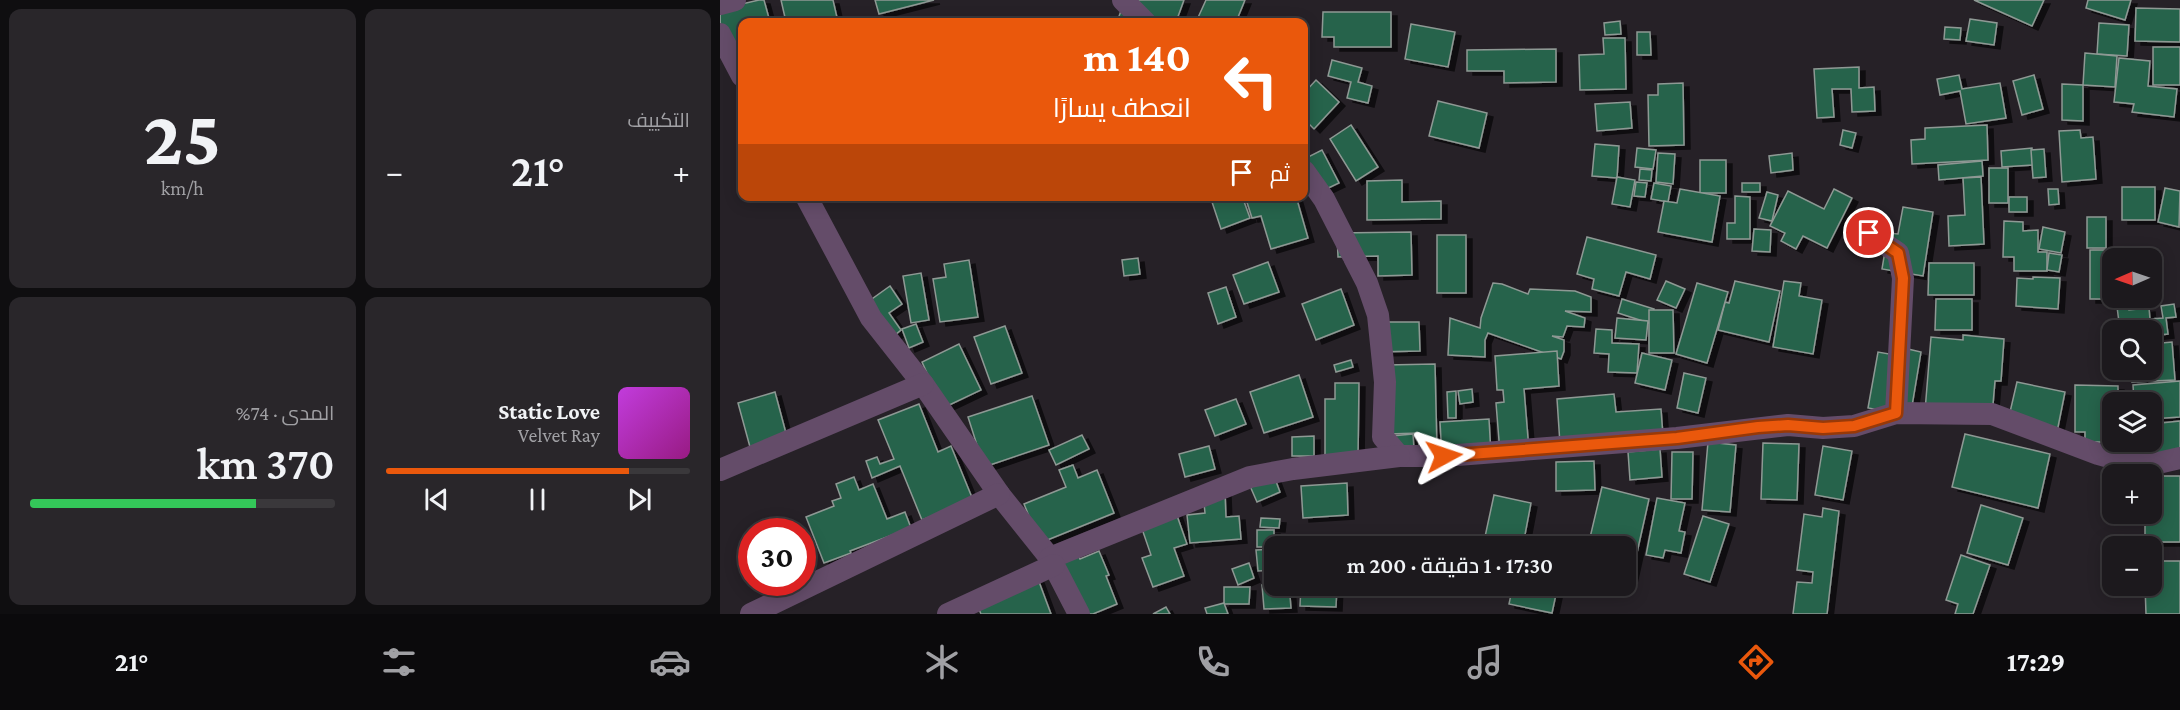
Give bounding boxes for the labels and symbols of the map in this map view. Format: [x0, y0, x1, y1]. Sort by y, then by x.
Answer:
pin [1843, 207, 1894, 258]
north arrow [2102, 248, 2162, 308]
position arrow [1412, 424, 1476, 488]
speed limit sign: 30 [738, 518, 816, 596]

